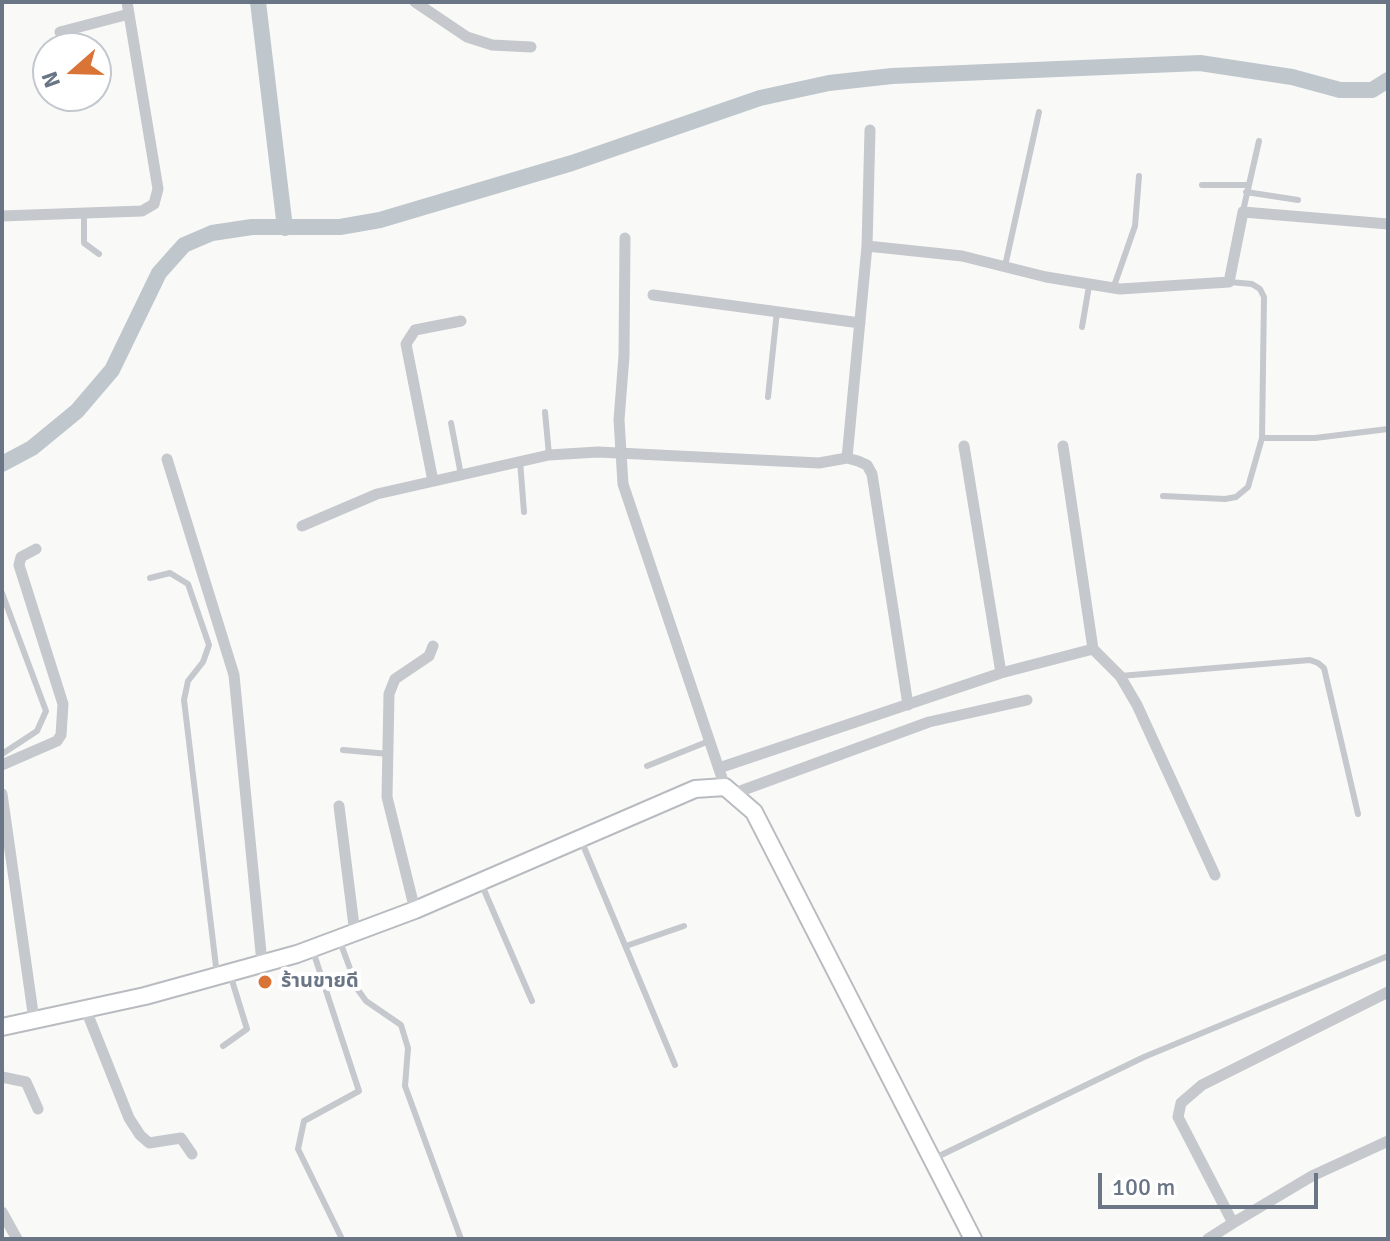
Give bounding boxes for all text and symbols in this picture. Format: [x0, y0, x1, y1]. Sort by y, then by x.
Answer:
north arrow [32, 32, 112, 112]
text: N [36, 68, 66, 92]
place label: ร้านขายดี [281, 970, 359, 994]
marker: ร้านขายดี [256, 973, 274, 991]
scale bar [1102, 1157, 1322, 1207]
text: 100 m [1112, 1172, 1175, 1202]

